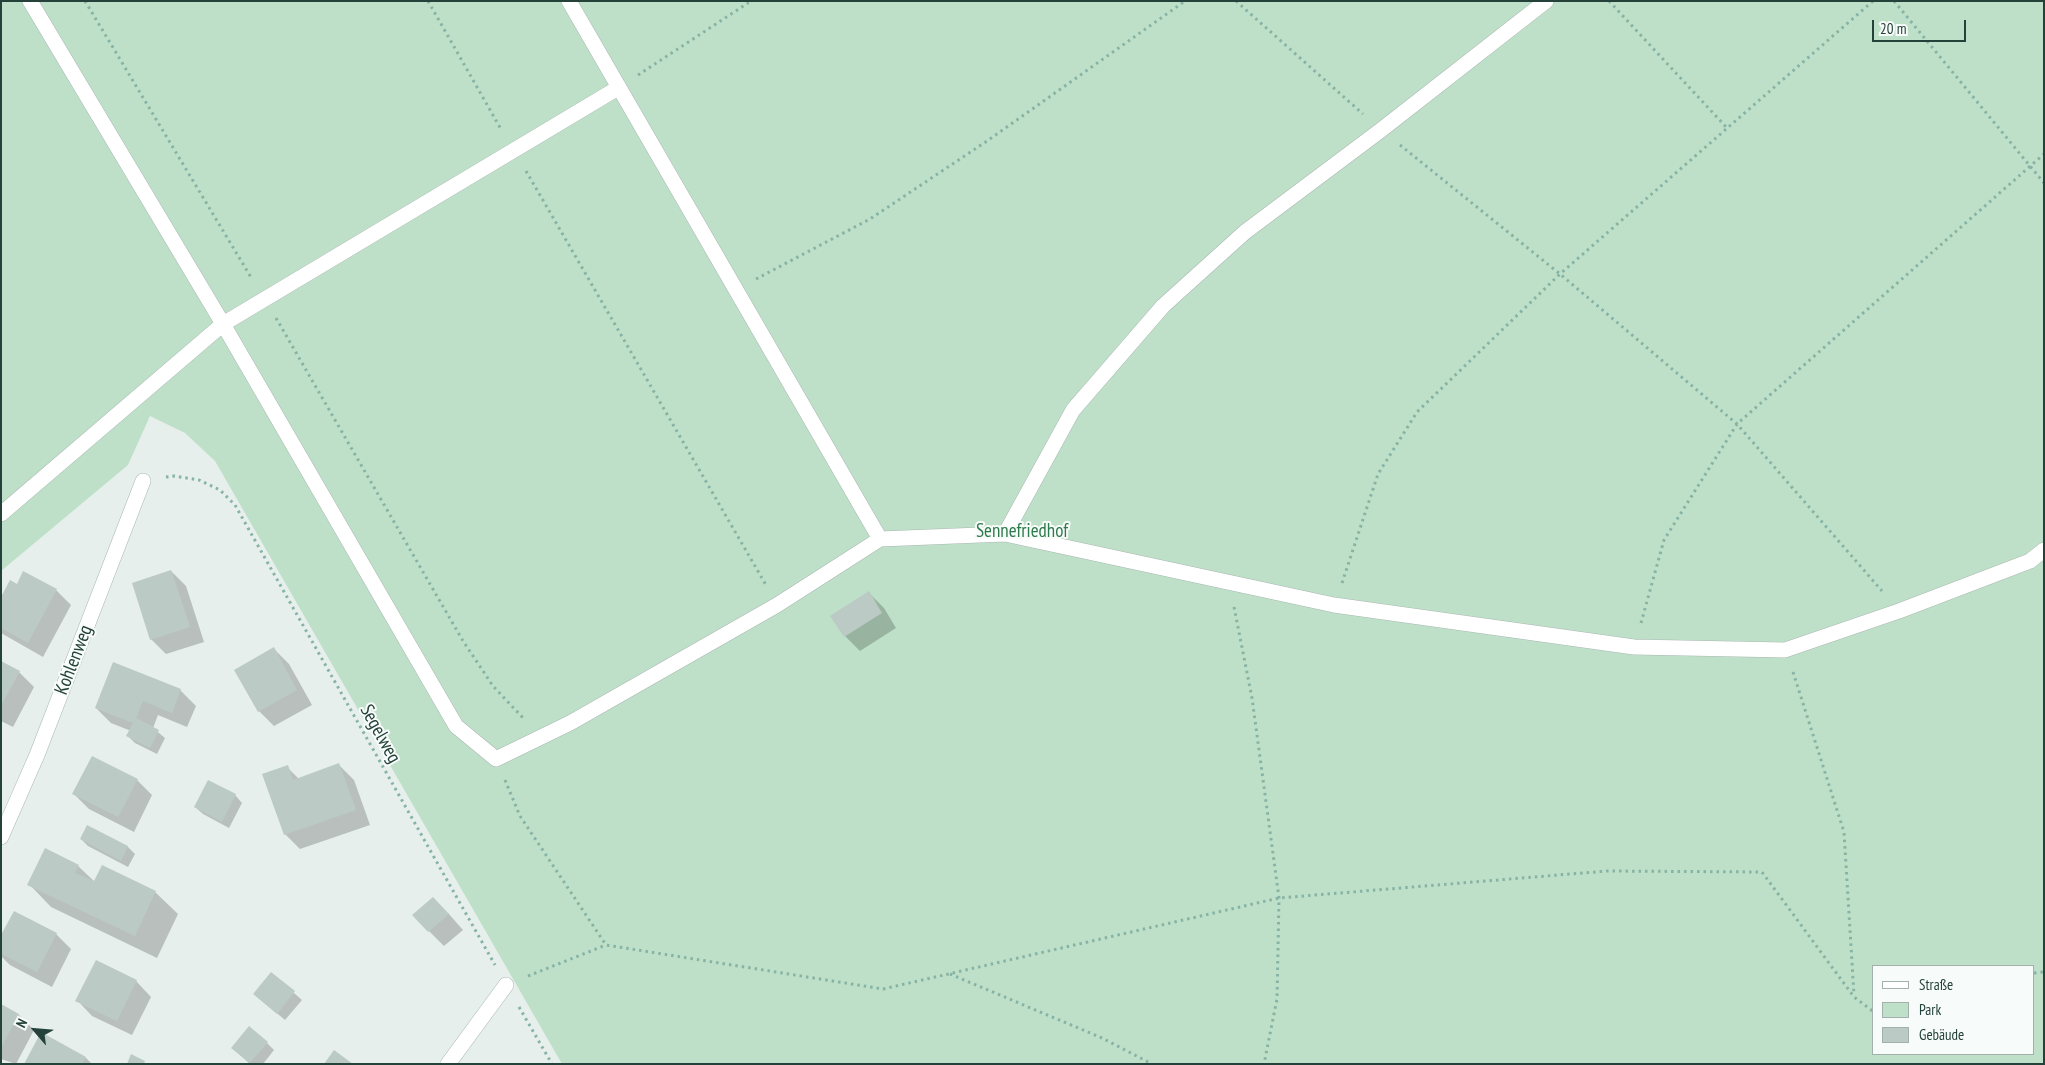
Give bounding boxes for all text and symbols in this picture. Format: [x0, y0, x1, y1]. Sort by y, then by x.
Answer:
scale bar [1875, 10, 1969, 42]
text: 20 m [1880, 19, 1906, 38]
park label: Sennefriedhof [976, 521, 1068, 543]
street label: Kohlenweg [50, 622, 98, 698]
street label: Segelweg [355, 701, 405, 767]
legend [1872, 965, 2035, 1055]
text: Straße [1919, 975, 1953, 994]
text: Park [1919, 1000, 1941, 1019]
north arrow [10, 1005, 60, 1055]
text: N [12, 1016, 31, 1031]
text: Gebäude [1919, 1025, 1964, 1044]

